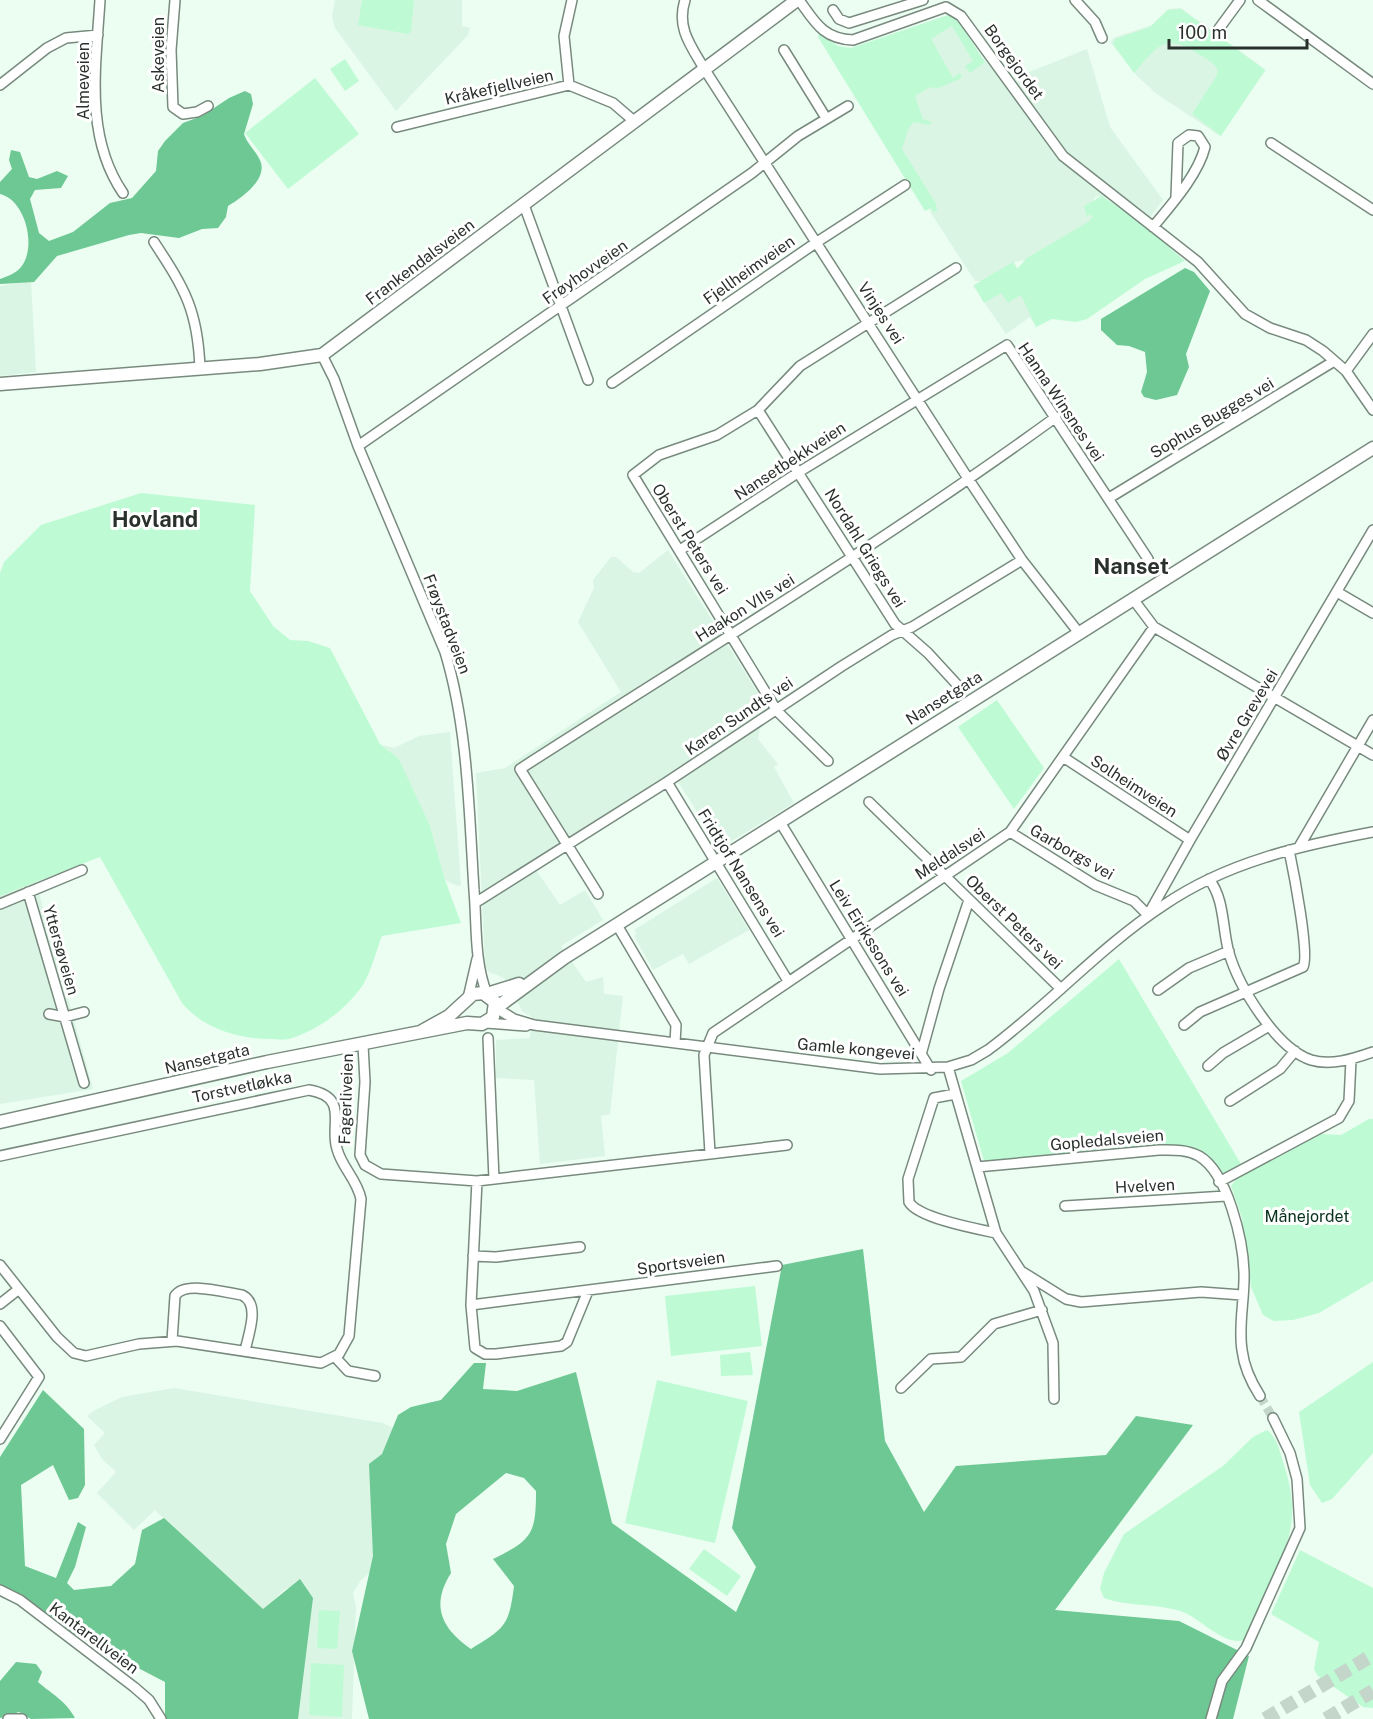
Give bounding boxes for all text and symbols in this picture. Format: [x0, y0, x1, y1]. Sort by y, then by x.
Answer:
scale bar [1169, 12, 1307, 50]
street label: Askeveien [149, 17, 168, 93]
street label: Borgejordet [980, 21, 1048, 103]
text: 100 m [1178, 22, 1227, 43]
street label: Almeveien [74, 42, 93, 120]
street label: Kråkefjellveien [443, 65, 555, 109]
street label: Frankendalsveien [362, 215, 478, 309]
street label: Fjellheimveien [700, 231, 798, 309]
street label: Frøyhovveien [539, 236, 631, 308]
street label: Vinjes vei [854, 278, 908, 348]
street label: Hanna Winsnes vei [1014, 339, 1108, 465]
street label: Sophus Bugges vei [1147, 374, 1277, 462]
street label: Nansetbekkveien [731, 418, 849, 504]
street label: Oberst Peters vei [648, 480, 732, 598]
street label: Nordahl Griegs vei [821, 485, 909, 611]
district label: Hovland [112, 506, 198, 532]
district label: Nanset [1093, 553, 1169, 579]
street label: Haakon VIIs vei [692, 570, 798, 646]
street label: Frøystadveien [419, 571, 475, 677]
street label: Øvre Grevevei [1212, 666, 1282, 764]
street label: Nansetgata [902, 667, 986, 729]
street label: Karen Sundts vei [682, 673, 796, 759]
street label: Solheimveien [1087, 751, 1181, 821]
street label: Fridtjof Nansens vei [694, 805, 788, 941]
street label: Garborgs vei [1027, 820, 1117, 884]
street label: Meldalsvei [911, 824, 989, 884]
street label: Oberst Peters vei [962, 871, 1066, 973]
street label: Leiv Eirikssons vei [825, 876, 913, 1000]
street label: Yttersøveien [39, 903, 83, 997]
street label: Gamle kongevei [796, 1034, 916, 1064]
street label: Nansetgata [163, 1040, 251, 1078]
street label: Fagerliveien [335, 1053, 357, 1145]
street label: Torstvetløkka [191, 1067, 293, 1107]
street label: Gopledalsveien [1049, 1126, 1165, 1154]
street label: Hvelven [1115, 1175, 1175, 1197]
park label: Månejordet [1264, 1207, 1350, 1226]
street label: Sportsveien [636, 1247, 726, 1279]
street label: Kantarellveien [46, 1598, 142, 1678]

